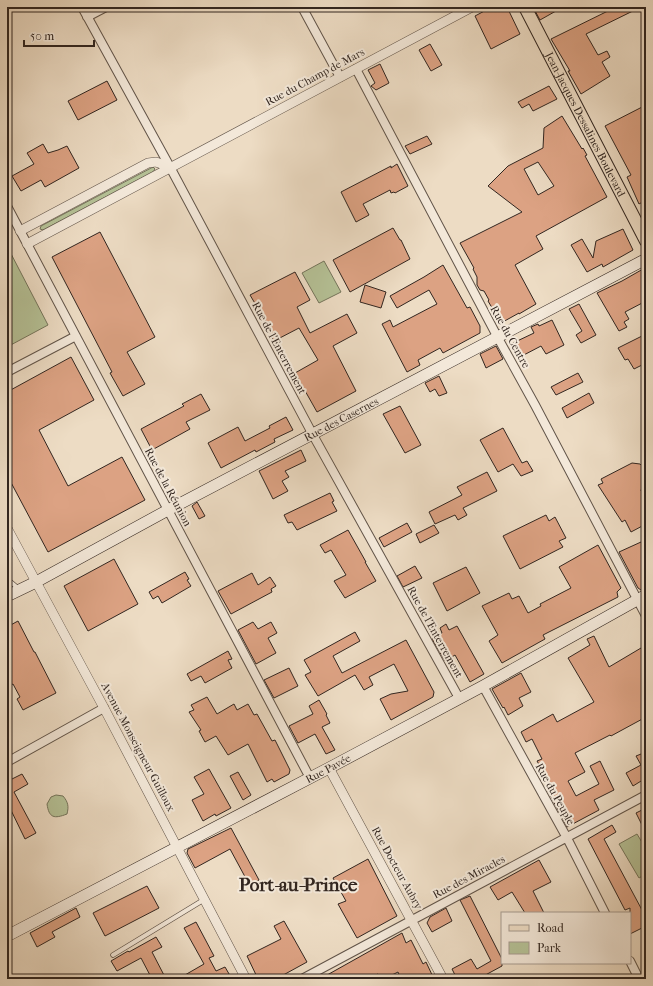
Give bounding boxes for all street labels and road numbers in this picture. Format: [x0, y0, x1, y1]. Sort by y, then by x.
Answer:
street label: Rue du Champ de Mars [263, 45, 367, 109]
street label: Jean-Jacques Dessalines Boulevard [542, 49, 629, 200]
street label: Rue de l'Enterrement [249, 300, 309, 397]
street label: Rue du Centre [487, 303, 533, 371]
street label: Rue des Casernes [302, 394, 380, 444]
street label: Rue de la Réunion [142, 446, 194, 529]
street label: Rue de l'Enterrement [404, 584, 466, 680]
street label: Avenue Monseigneur Guilloux [98, 679, 178, 814]
street label: Rue Pavée [303, 751, 353, 786]
street label: Rue du Peuple [533, 761, 578, 828]
street label: Rue Docteur Aubry [369, 824, 426, 913]
street label: Rue des Miracles [431, 852, 507, 902]

